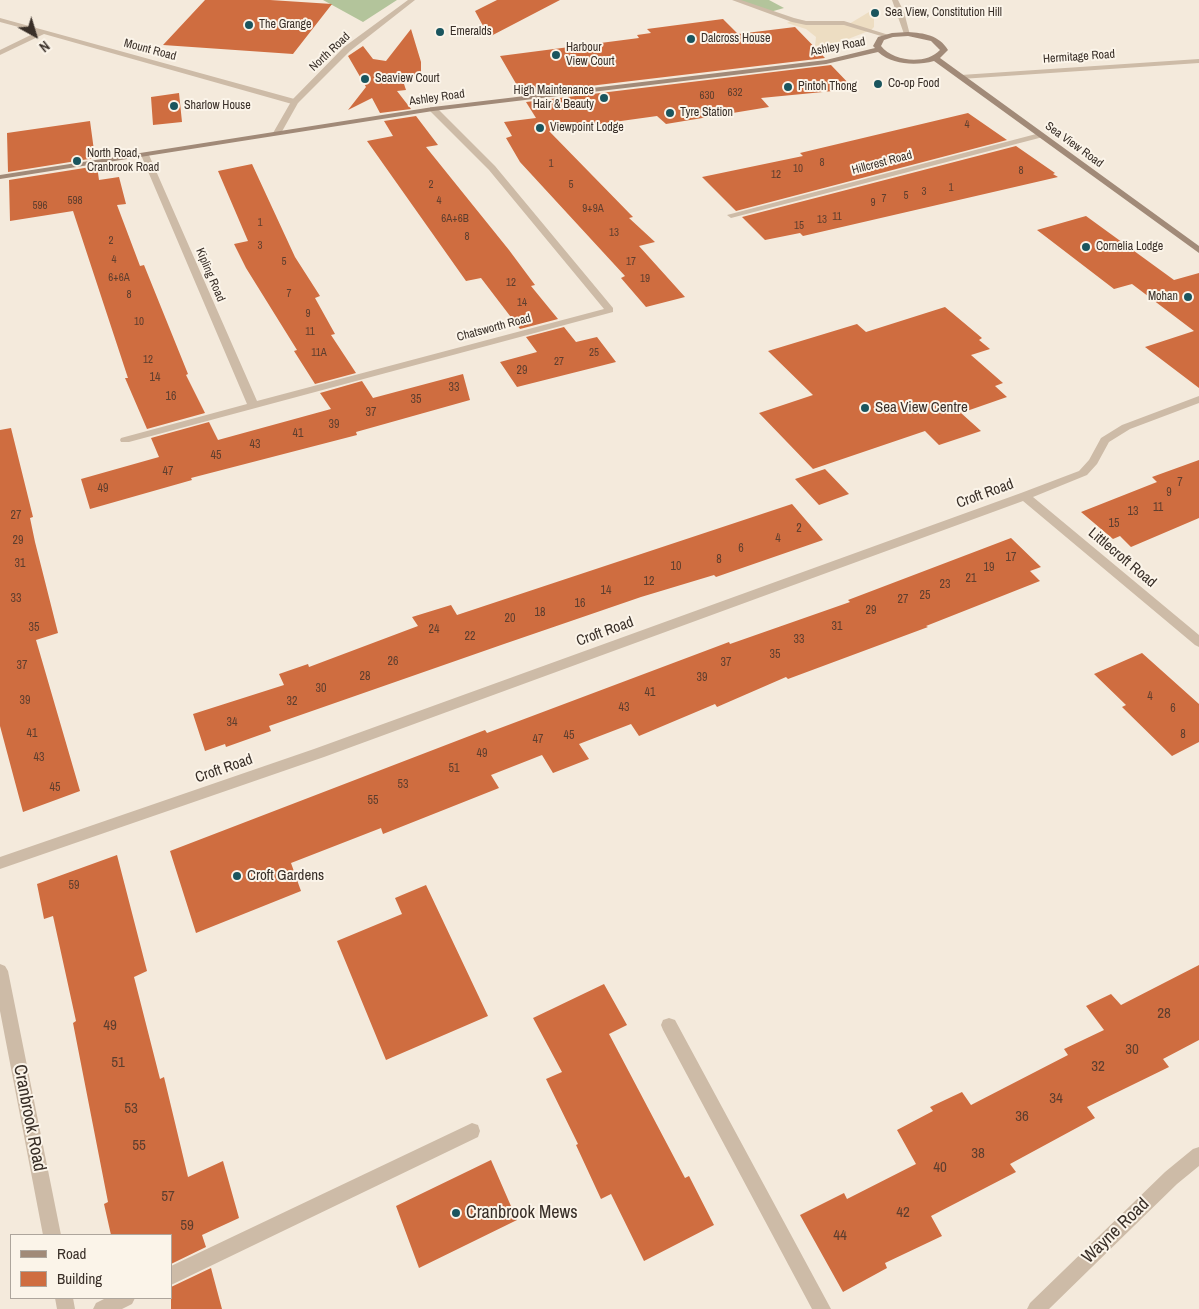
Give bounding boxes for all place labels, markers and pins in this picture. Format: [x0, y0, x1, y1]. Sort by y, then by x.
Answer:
place label: Sea View, Constitution Hill [885, 6, 1002, 20]
marker: Sea View, Constitution Hill [869, 7, 881, 19]
place label: The Grange [259, 18, 312, 32]
marker: The Grange [243, 19, 255, 31]
place label: Emeralds [450, 25, 492, 39]
marker: Emeralds [434, 26, 446, 38]
place label: Dalcross House [701, 32, 770, 46]
marker: Dalcross House [685, 33, 697, 45]
place label: Harbour View Court [566, 41, 615, 69]
marker: Harbour View Court [550, 49, 562, 61]
place label: Seaview Court [375, 72, 440, 86]
marker: Seaview Court [359, 73, 371, 85]
place label: Co-op Food [888, 77, 939, 91]
marker: Co-op Food [872, 78, 884, 90]
place label: Pintoh Thong [798, 80, 857, 94]
marker: Pintoh Thong [782, 81, 794, 93]
place label: High Maintenance Hair & Beauty [514, 84, 594, 112]
marker: High Maintenance Hair & Beauty [598, 92, 610, 104]
place label: Sharlow House [184, 99, 251, 113]
marker: Sharlow House [168, 100, 180, 112]
place label: Tyre Station [680, 106, 733, 120]
marker: Tyre Station [664, 107, 676, 119]
place label: Viewpoint Lodge [550, 121, 624, 135]
marker: Viewpoint Lodge [534, 122, 546, 134]
place label: North Road, Cranbrook Road [87, 147, 159, 175]
marker: North Road, Cranbrook Road [71, 155, 83, 167]
place label: Cornelia Lodge [1096, 240, 1163, 254]
marker: Cornelia Lodge [1080, 241, 1092, 253]
place label: Mohan [1148, 290, 1178, 304]
marker: Mohan [1182, 291, 1194, 303]
place label: Sea View Centre [875, 399, 968, 417]
marker: Sea View Centre [859, 402, 871, 414]
place label: Croft Gardens [247, 867, 324, 885]
marker: Croft Gardens [231, 870, 243, 882]
place label: Cranbrook Mews [466, 1202, 578, 1224]
marker: Cranbrook Mews [450, 1207, 462, 1219]

